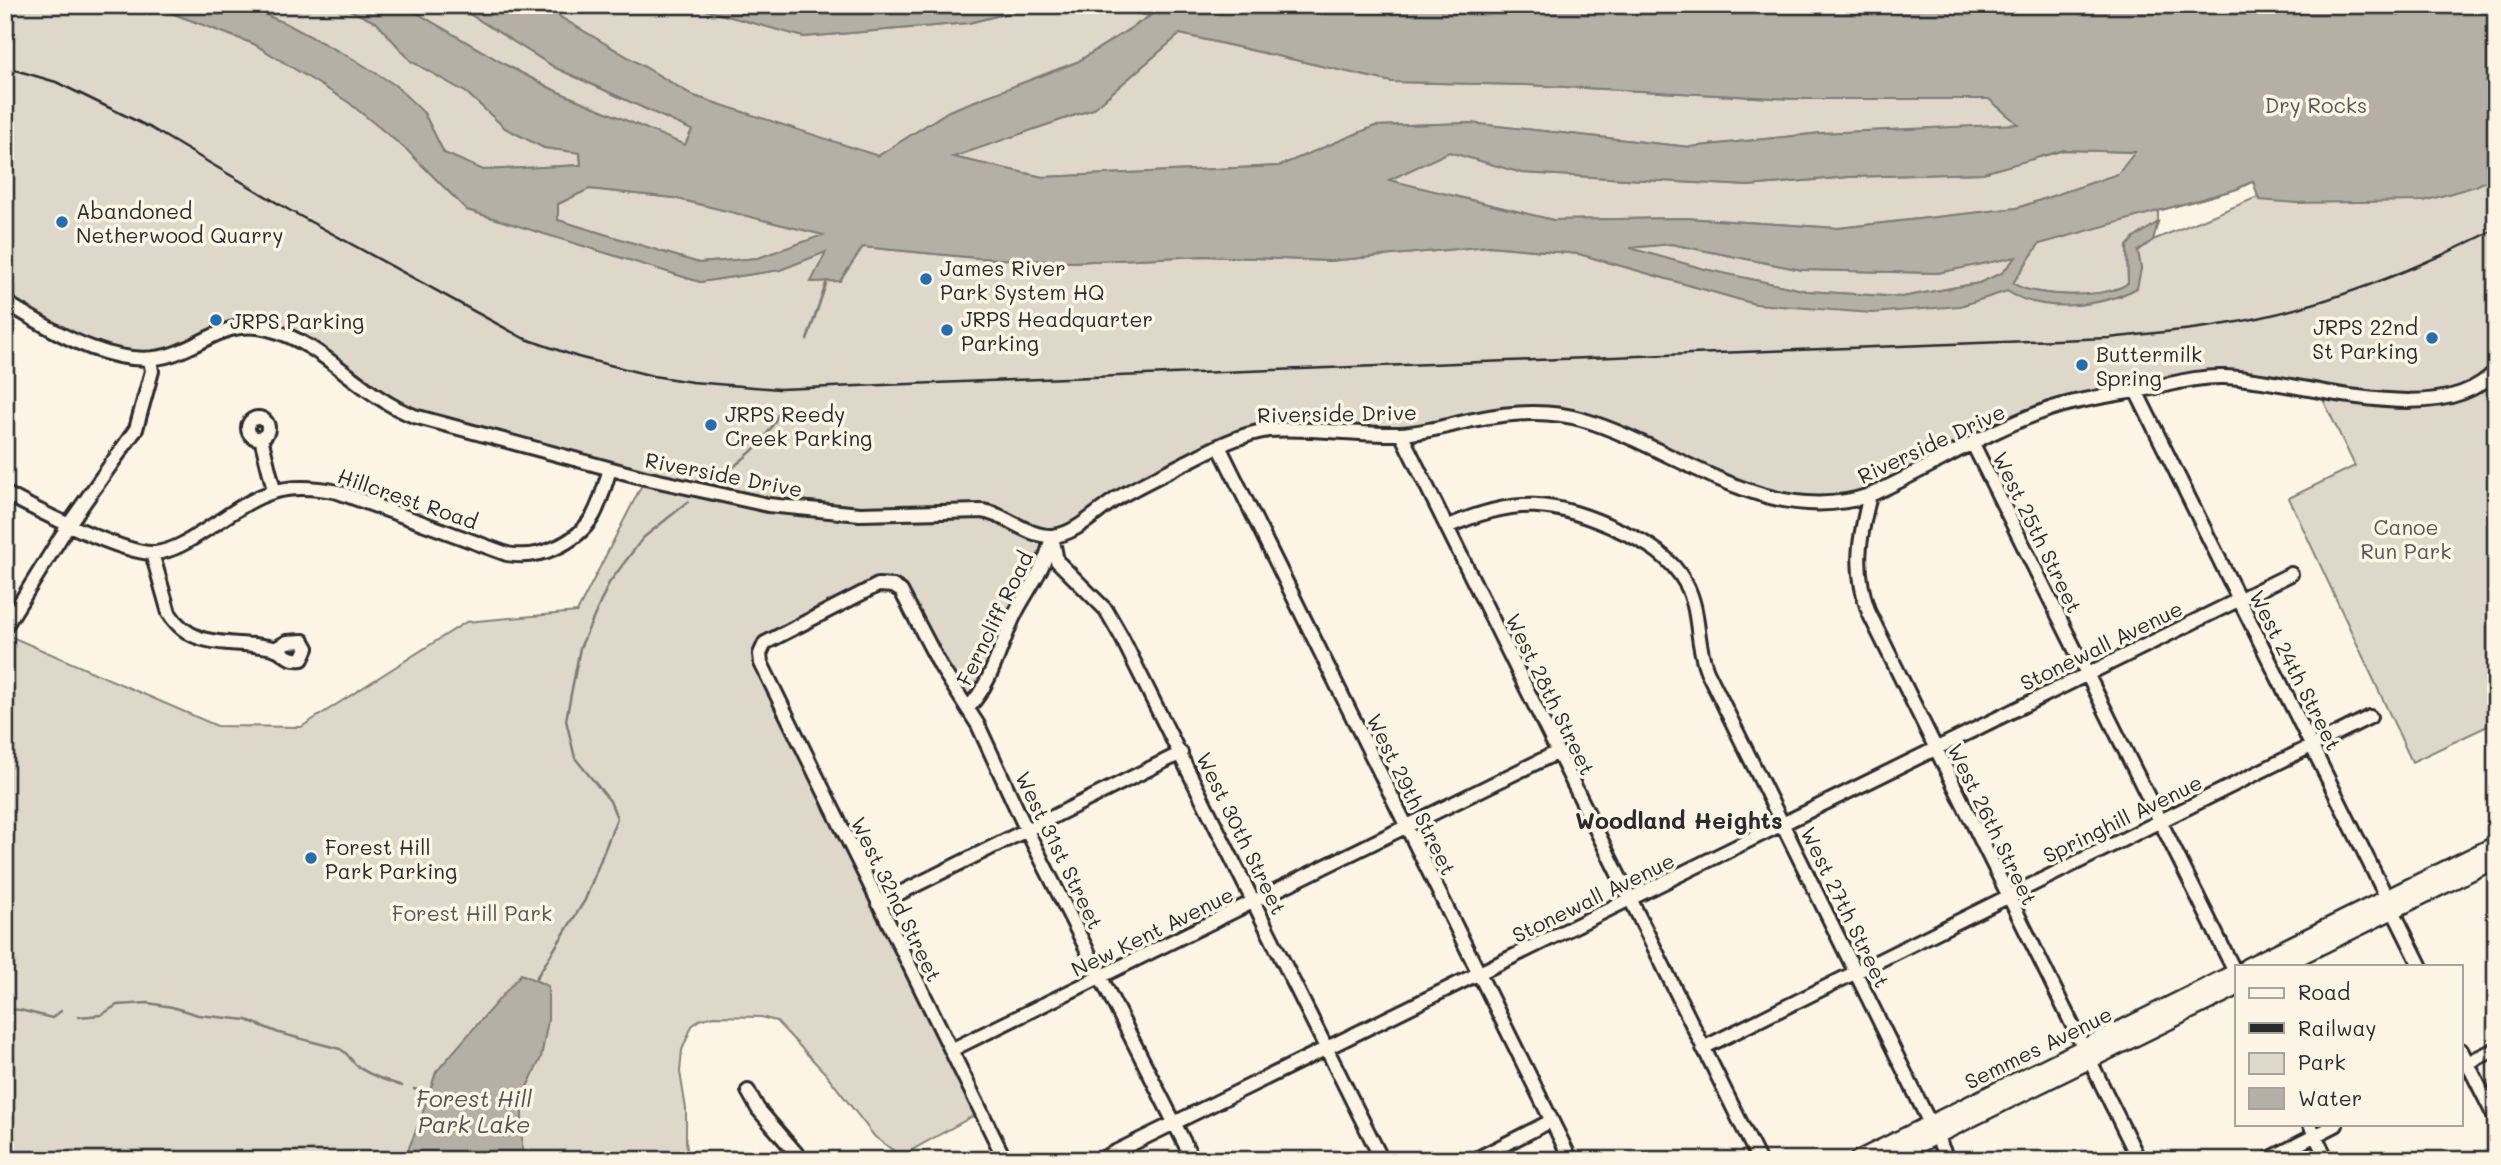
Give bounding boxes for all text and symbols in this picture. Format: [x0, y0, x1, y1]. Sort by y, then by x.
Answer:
park label: Dry Rocks [2265, 91, 2367, 118]
place label: Abandoned Netherwood Quarry [76, 197, 283, 248]
marker: Abandoned Netherwood Quarry [54, 214, 70, 230]
place label: James River Park System HQ [940, 254, 1104, 305]
marker: James River Park System HQ [918, 271, 934, 287]
place label: JRPS Headquarter Parking [961, 305, 1153, 356]
place label: JRPS Parking [230, 307, 364, 334]
marker: JRPS Parking [208, 312, 224, 328]
place label: JRPS 22nd St Parking [2312, 313, 2418, 364]
marker: JRPS Headquarter Parking [939, 322, 955, 338]
marker: JRPS 22nd St Parking [2424, 330, 2440, 346]
place label: Buttermilk Spring [2096, 340, 2202, 391]
marker: Buttermilk Spring [2074, 357, 2090, 373]
street label: Riverside Drive [1853, 397, 2009, 489]
street label: Riverside Drive [1257, 398, 1417, 428]
place label: JRPS Reedy Creek Parking [725, 400, 872, 451]
marker: JRPS Reedy Creek Parking [703, 417, 719, 433]
street label: Riverside Drive [643, 446, 805, 502]
street label: West 25th Street [1987, 447, 2089, 617]
street label: Hillcrest Road [334, 461, 482, 535]
park label: Canoe Run Park [2361, 513, 2451, 564]
street label: Ferncliff Road [950, 546, 1038, 690]
street label: West 24th Street [2244, 585, 2348, 755]
street label: Stonewall Avenue [2015, 594, 2187, 696]
street label: West 28th Street [1500, 609, 1602, 779]
street label: West 29th Street [1361, 709, 1463, 879]
street label: West 26th Street [1942, 739, 2044, 909]
street label: West 30th Street [1191, 747, 1293, 919]
street label: West 31st Street [1010, 767, 1110, 933]
street label: Springhill Avenue [2038, 768, 2206, 868]
district label: Woodland Heights [1575, 805, 1783, 835]
street label: West 32nd Street [845, 812, 949, 986]
street label: West 27th Street [1795, 822, 1897, 992]
place label: Forest Hill Park Parking [325, 833, 457, 884]
street label: Stonewall Avenue [1507, 846, 1679, 948]
marker: Forest Hill Park Parking [303, 850, 319, 866]
street label: New Kent Avenue [1066, 880, 1238, 982]
park label: Forest Hill Park [392, 899, 552, 926]
legend [2235, 965, 2462, 1126]
text: Road [2298, 978, 2350, 1005]
street label: Semmes Avenue [1960, 1000, 2116, 1094]
text: Railway [2298, 1014, 2377, 1041]
text: Park [2298, 1048, 2346, 1075]
water label: Forest Hill Park Lake [416, 1083, 532, 1139]
text: Water [2298, 1084, 2362, 1111]

